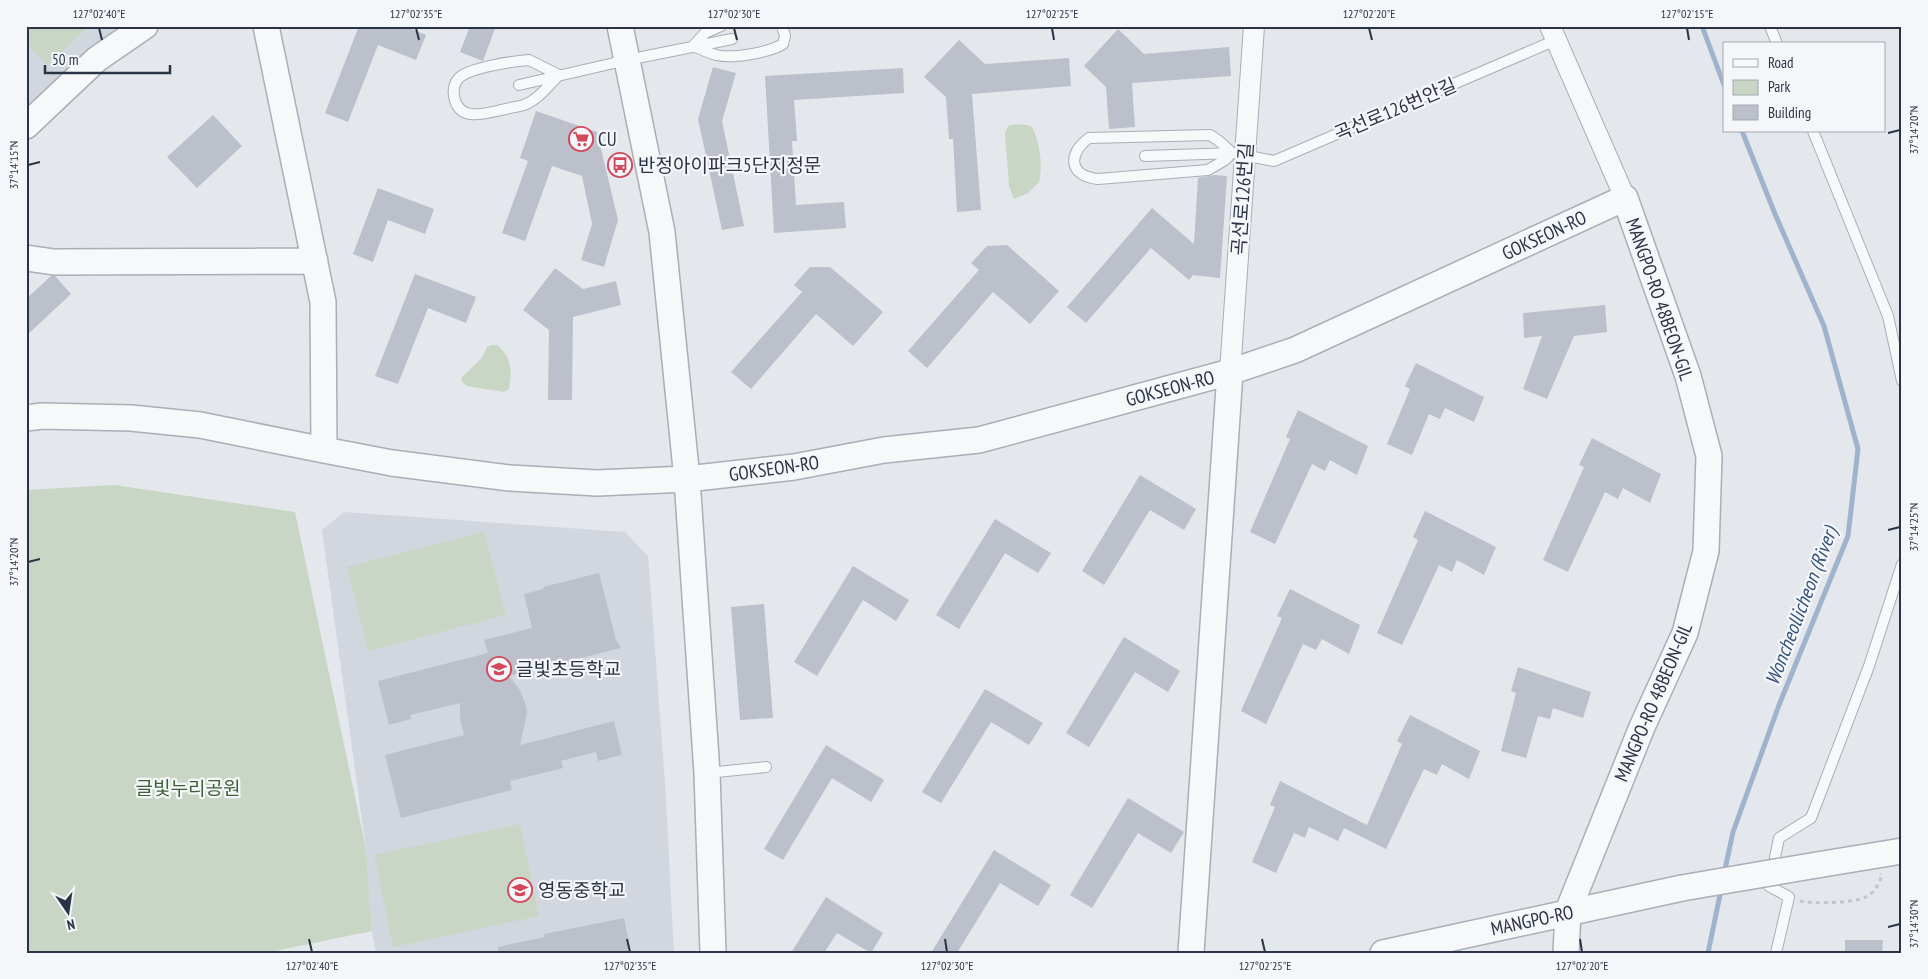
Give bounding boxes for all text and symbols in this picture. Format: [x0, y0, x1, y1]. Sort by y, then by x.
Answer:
text: 127°02'40"E [73, 6, 125, 21]
text: 127°02'35"E [390, 6, 442, 21]
text: 127°02'30"E [708, 6, 760, 21]
text: 127°02'25"E [1026, 6, 1078, 21]
text: 127°02'20"E [1343, 6, 1395, 21]
text: 127°02'15"E [1661, 6, 1713, 21]
scale bar [45, 42, 170, 74]
legend [1723, 42, 1886, 132]
text: 50 m [52, 50, 78, 69]
text: Road [1768, 53, 1794, 72]
street label: 곡선로126번안길 [1330, 72, 1460, 146]
text: Park [1768, 77, 1790, 96]
text: Building [1768, 103, 1811, 122]
text: 37°14'20"N [1906, 106, 1921, 154]
supermarket icon: CU [568, 126, 594, 152]
place label: CU [598, 127, 617, 151]
text: 37°14'15"N [6, 141, 21, 189]
street label: 곡선로126번길 [1226, 142, 1258, 256]
bus stop icon: 반정아이파크5단지정문 [607, 152, 633, 178]
place label: 반정아이파크5단지정문 [638, 153, 821, 177]
street label: GOKSEON-RO [1498, 205, 1590, 265]
street label: MANGPO-RO 48BEON-GIL [1621, 215, 1699, 383]
street label: GOKSEON-RO [1123, 365, 1217, 411]
street label: GOKSEON-RO [727, 450, 821, 486]
text: 37°14'25"N [1906, 503, 1921, 551]
water label: Woncheollicheon (River) [1759, 521, 1844, 689]
text: 37°14'20"N [6, 538, 21, 586]
street label: MANGPO-RO 48BEON-GIL [1609, 619, 1697, 785]
school or university icon: 글빛초등학교 [486, 656, 512, 682]
place label: 글빛초등학교 [516, 657, 621, 681]
park label: 글빛누리공원 [136, 776, 240, 800]
school or university icon: 영동중학교 [507, 877, 533, 903]
place label: 영동중학교 [538, 878, 625, 902]
north arrow [42, 886, 92, 936]
street label: MANGPO-RO [1488, 900, 1576, 940]
text: 37°14'30"N [1906, 900, 1921, 948]
text: N [65, 915, 77, 934]
text: 127°02'40"E [286, 958, 338, 973]
text: 127°02'35"E [604, 958, 656, 973]
text: 127°02'30"E [921, 958, 973, 973]
text: 127°02'25"E [1239, 958, 1291, 973]
text: 127°02'20"E [1556, 958, 1608, 973]

